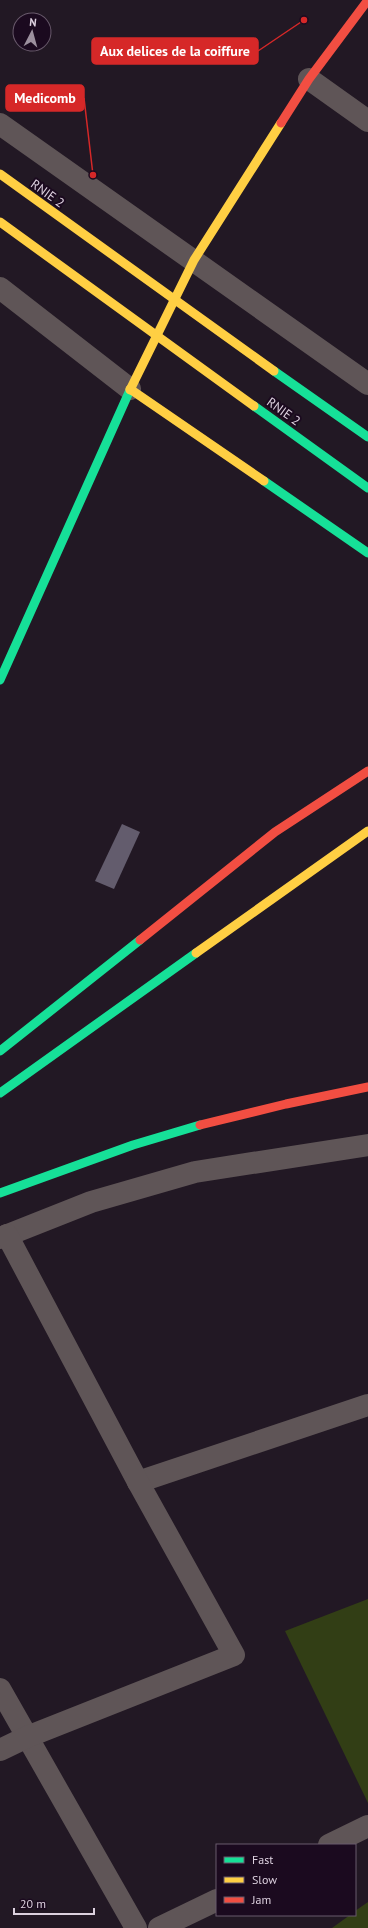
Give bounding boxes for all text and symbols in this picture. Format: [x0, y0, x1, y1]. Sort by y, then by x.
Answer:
north arrow [12, 12, 52, 52]
text: N [29, 15, 37, 29]
callout: Aux delices de la coiffure [92, 38, 258, 64]
text: Aux delices de la coiffure [100, 42, 250, 60]
callout: Medicomb [6, 85, 84, 111]
text: Medicomb [14, 89, 76, 107]
street label: RNIE 2 [27, 175, 68, 211]
street label: RNIE 2 [263, 393, 304, 429]
legend [216, 1844, 356, 1916]
text: Fast [252, 1852, 273, 1867]
text: Slow [252, 1872, 277, 1887]
scale bar [14, 1890, 94, 1916]
text: Jam [251, 1892, 271, 1907]
text: 20 m [20, 1896, 46, 1911]

